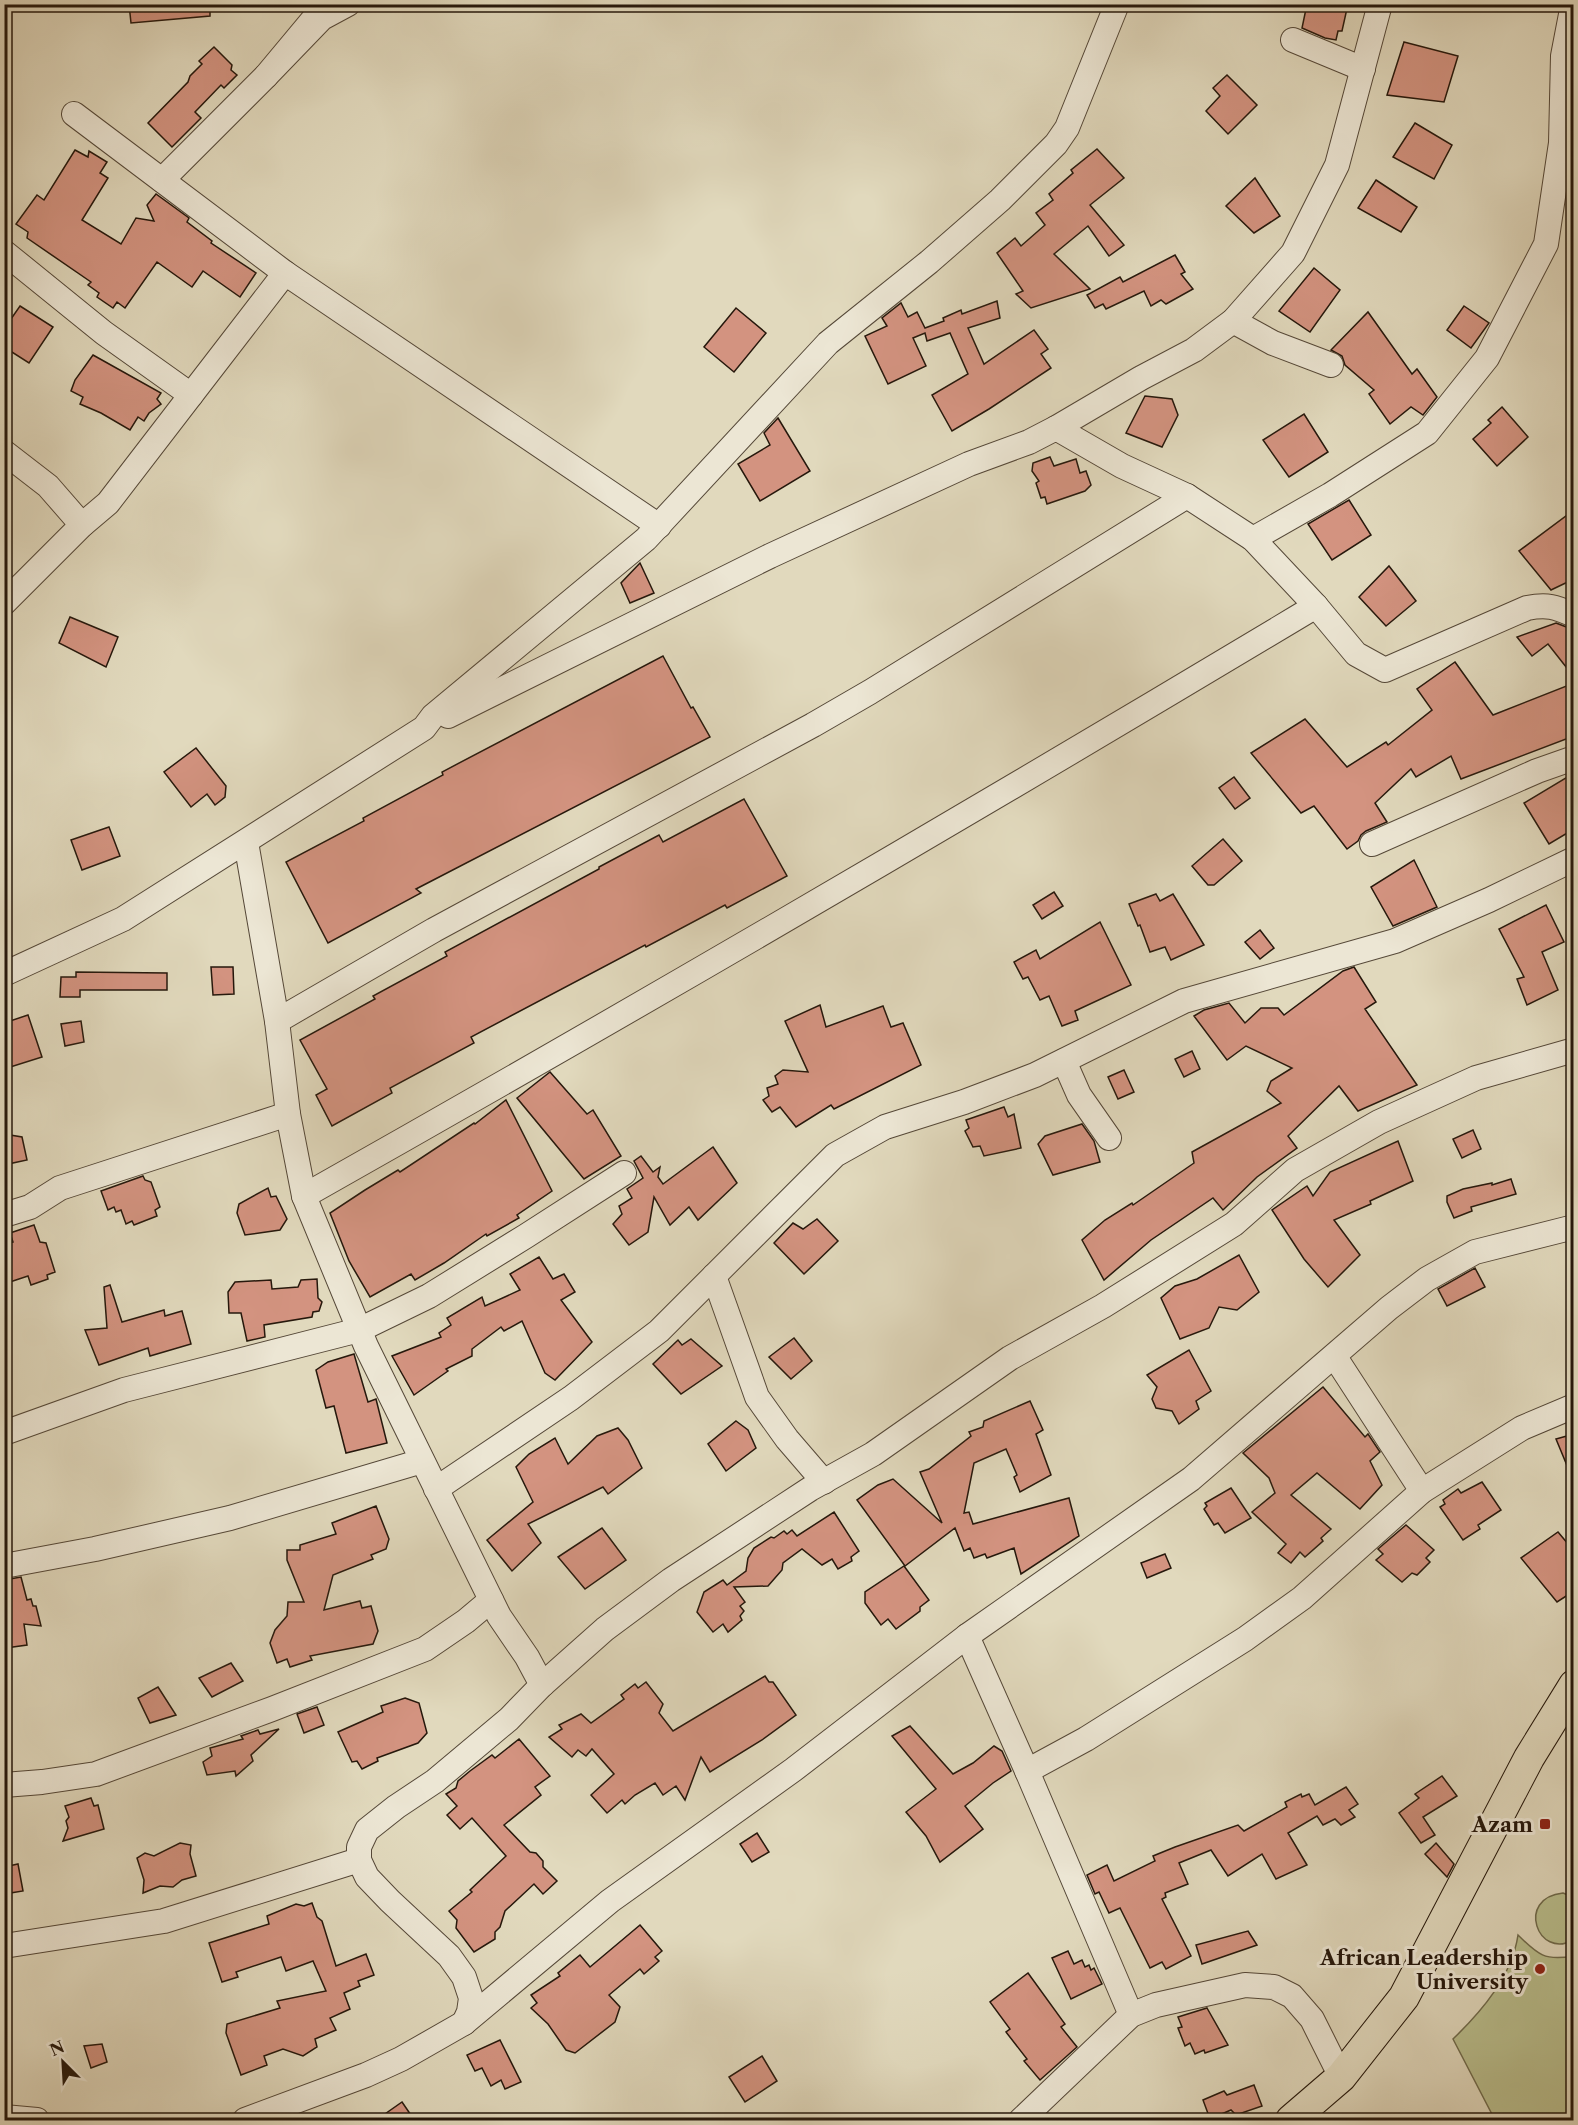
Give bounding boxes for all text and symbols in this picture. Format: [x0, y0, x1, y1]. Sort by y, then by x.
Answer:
place label: Azam [1471, 1812, 1533, 1837]
marker: Azam [1538, 1817, 1552, 1831]
place label: African Leadership University [1319, 1945, 1529, 1994]
marker: African Leadership University [1533, 1962, 1547, 1976]
north arrow [33, 2032, 93, 2092]
text: N [46, 2036, 67, 2060]

